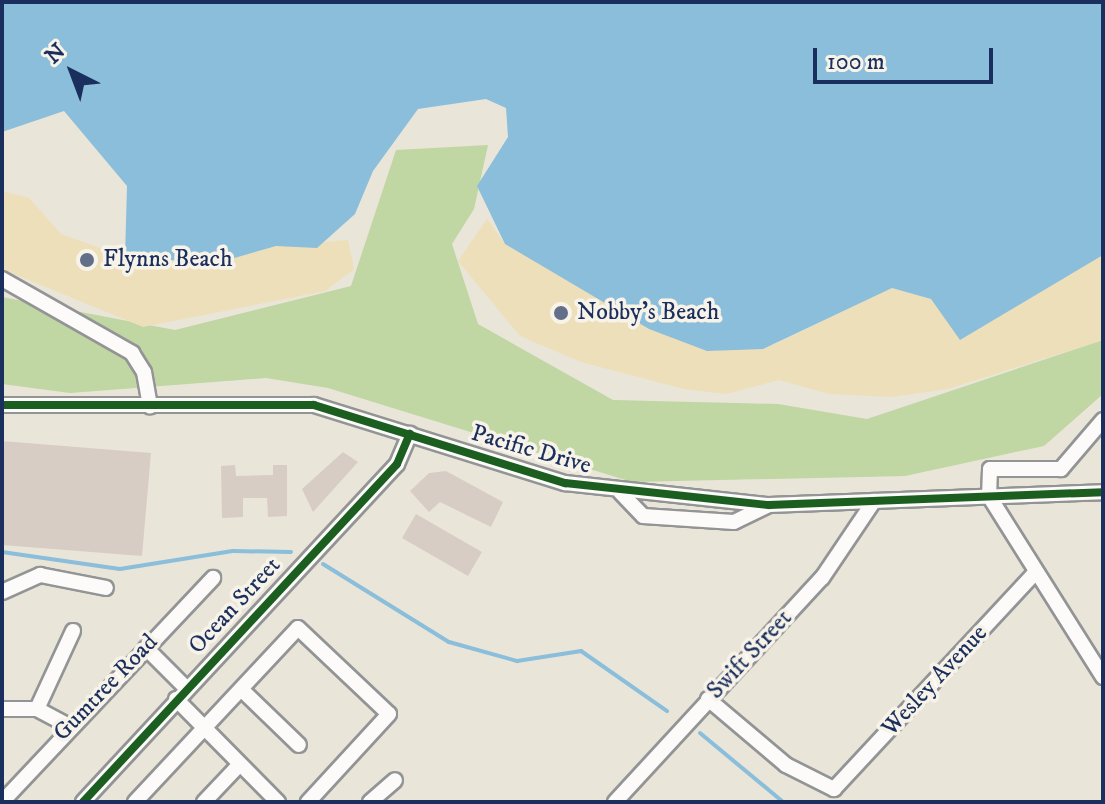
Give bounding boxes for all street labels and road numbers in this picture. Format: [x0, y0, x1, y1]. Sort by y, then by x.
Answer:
street label: Pacific Drive [468, 419, 594, 481]
street label: Ocean Street [183, 552, 287, 660]
street label: Swift Street [702, 605, 798, 705]
street label: Wesley Avenue [876, 619, 994, 743]
street label: Gumtree Road [48, 629, 164, 747]

